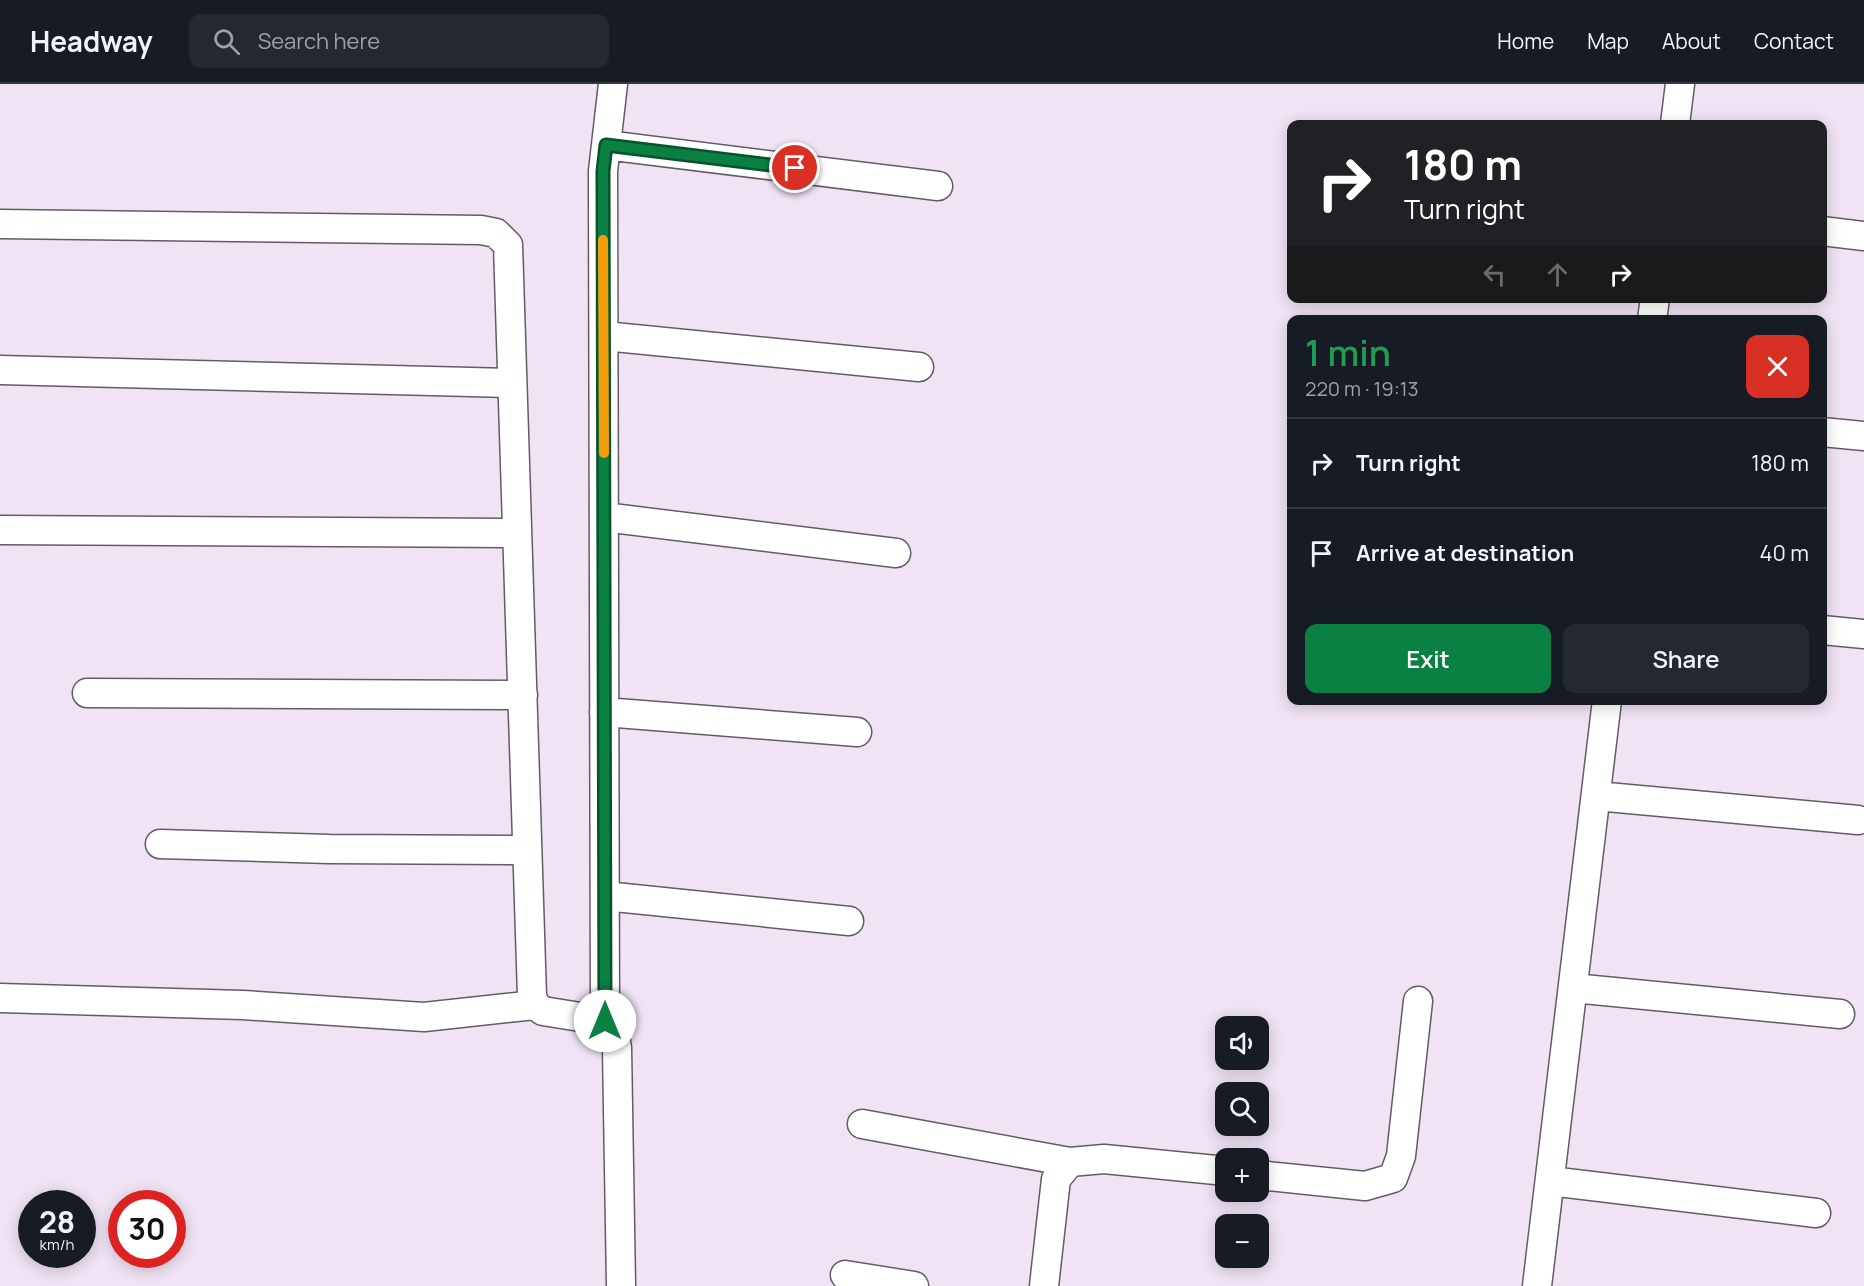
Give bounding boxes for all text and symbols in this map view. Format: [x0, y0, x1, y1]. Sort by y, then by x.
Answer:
search box [189, 14, 609, 68]
text: Headway [30, 22, 153, 60]
icon: search [210, 25, 243, 58]
text: Search here [258, 26, 380, 56]
text: Home [1497, 27, 1554, 55]
text: Map [1587, 27, 1629, 55]
text: About [1662, 27, 1721, 55]
text: Contact [1754, 27, 1834, 55]
text: 180 m [1404, 135, 1522, 193]
pin [769, 142, 820, 193]
icon: right [1305, 144, 1383, 222]
icon: arrive [778, 151, 811, 184]
text: Turn right [1404, 190, 1525, 227]
icon: left [1478, 258, 1511, 291]
icon: ahead [1541, 258, 1574, 291]
icon: right [1604, 258, 1637, 291]
text: 1 min [1305, 328, 1391, 377]
button: close [1746, 335, 1809, 398]
text: 220 m · 19:13 [1305, 375, 1419, 402]
icon: right [1305, 447, 1338, 480]
text: Turn right [1356, 448, 1461, 478]
text: 180 m [1751, 448, 1809, 478]
icon: arrive [1305, 537, 1338, 570]
text: Arrive at destination [1356, 538, 1574, 568]
text: 40 m [1760, 538, 1809, 568]
button: Exit [1305, 624, 1551, 693]
button: Share [1563, 624, 1809, 693]
position arrow [573, 989, 637, 1053]
map controls [1215, 1016, 1269, 1268]
button: sound [1215, 1016, 1269, 1070]
button: search [1215, 1082, 1269, 1136]
button: + [1215, 1148, 1269, 1202]
speed limit sign: 30 [108, 1190, 186, 1268]
text: 28 [39, 1201, 75, 1242]
button: − [1215, 1214, 1269, 1268]
text: km/h [40, 1234, 74, 1255]

